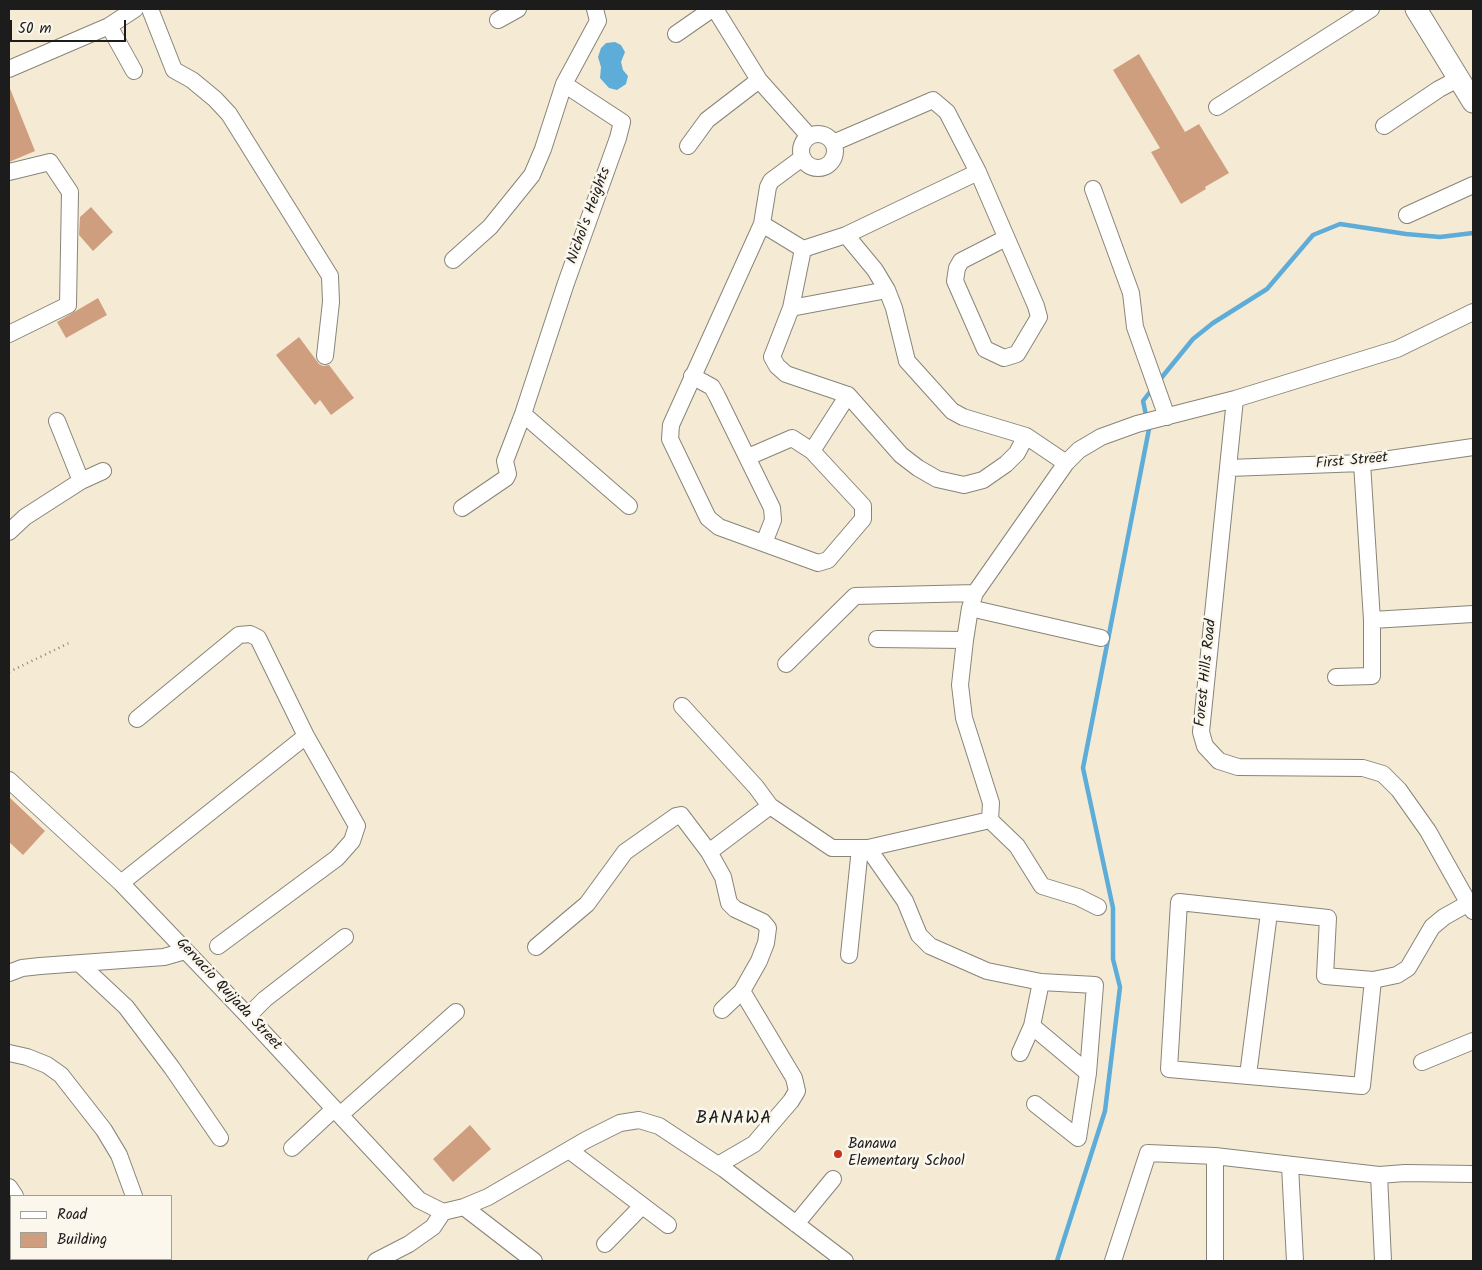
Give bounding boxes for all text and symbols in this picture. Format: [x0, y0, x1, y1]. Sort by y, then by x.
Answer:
scale bar [12, 10, 129, 42]
text: 50 m [18, 17, 52, 41]
street label: Nichol's Heights [564, 165, 616, 267]
street label: First Street [1315, 450, 1389, 474]
street label: Forest Hills Road [1192, 618, 1222, 728]
street label: Gervacio Quijada Street [171, 935, 285, 1055]
district label: BANAWA [695, 1109, 773, 1131]
place label: Banawa Elementary School [848, 1136, 965, 1171]
marker: Banawa Elementary School [832, 1148, 844, 1160]
legend [10, 1195, 172, 1260]
text: Road [57, 1203, 87, 1227]
text: Building [57, 1228, 107, 1252]

